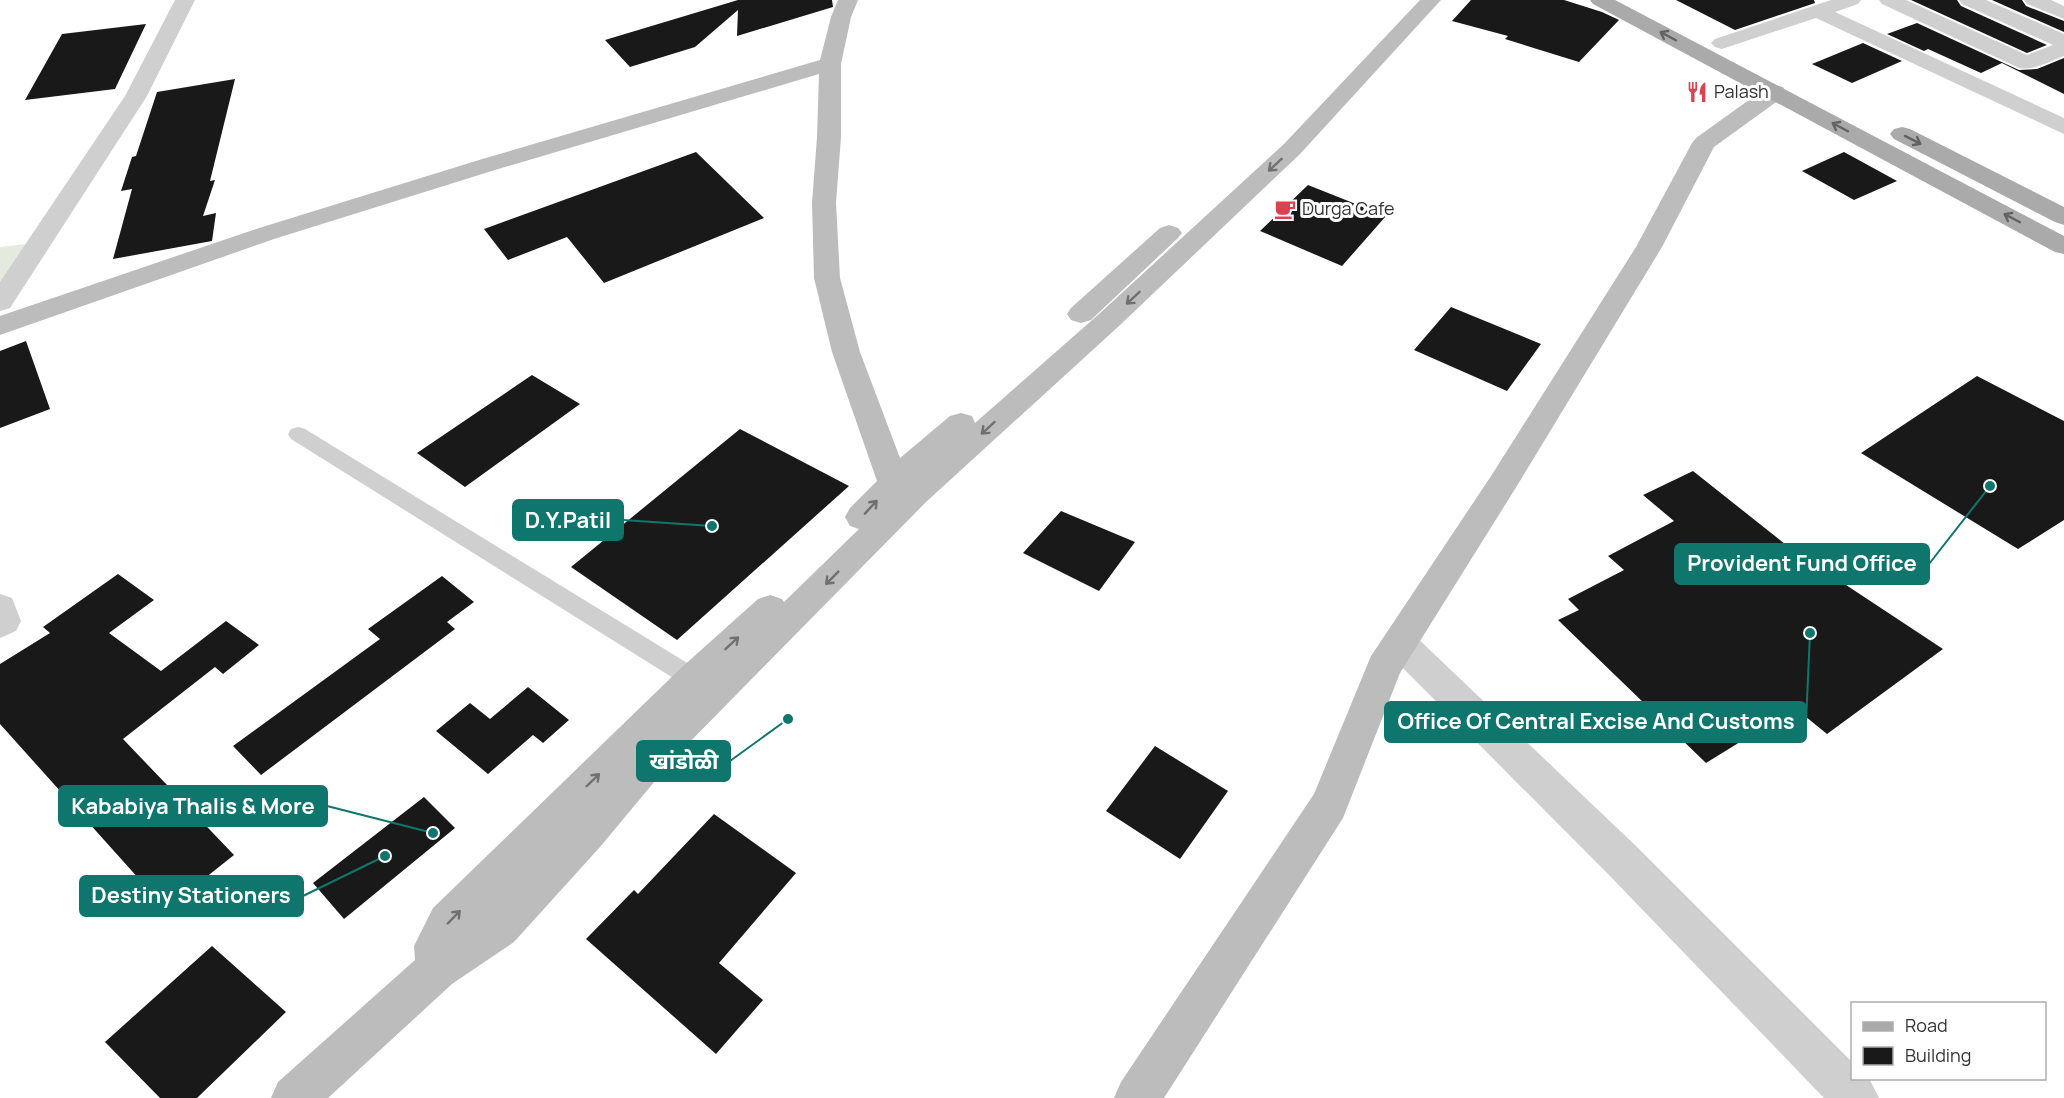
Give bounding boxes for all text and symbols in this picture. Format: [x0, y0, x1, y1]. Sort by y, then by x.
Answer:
one-way arrow [1659, 29, 1677, 41]
place label: Palash [1714, 79, 1769, 103]
restaurant icon: Palash [1685, 80, 1709, 104]
one-way arrow [1832, 121, 1850, 132]
one-way arrow [1903, 135, 1921, 146]
one-way arrow [1268, 157, 1283, 171]
place label: Durga Cafe [1302, 196, 1395, 220]
cafe icon: Durga Cafe [1273, 197, 1297, 221]
one-way arrow [2004, 212, 2022, 223]
one-way arrow [1125, 291, 1140, 305]
one-way arrow [980, 421, 995, 435]
one-way arrow [864, 499, 878, 514]
callout: D.Y.Patil [513, 500, 623, 540]
text: D.Y.Patil [525, 505, 611, 535]
callout: Provident Fund Office [1675, 544, 1929, 584]
text: Provident Fund Office [1687, 548, 1917, 578]
one-way arrow [825, 571, 840, 585]
one-way arrow [725, 636, 740, 651]
callout: Office Of Central Excise And Customs [1385, 702, 1806, 742]
text: Office Of Central Excise And Customs [1397, 706, 1795, 736]
callout: खांडोळी [637, 741, 730, 781]
text: खांडोळी [649, 746, 719, 776]
one-way arrow [585, 772, 600, 787]
callout: Kababiya Thalis & More [59, 786, 327, 826]
text: Kababiya Thalis & More [71, 791, 315, 821]
callout: Destiny Stationers [80, 876, 303, 916]
text: Destiny Stationers [91, 880, 291, 910]
one-way arrow [447, 909, 461, 924]
legend [1851, 1002, 2046, 1080]
text: Road [1905, 1013, 1948, 1037]
text: Building [1905, 1043, 1971, 1067]

